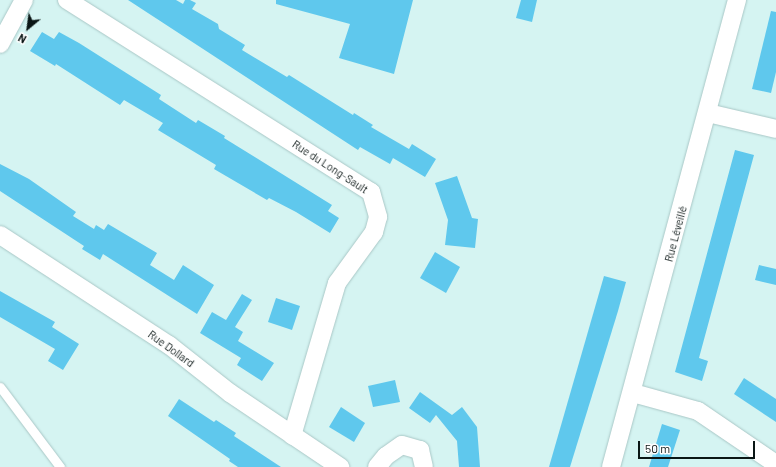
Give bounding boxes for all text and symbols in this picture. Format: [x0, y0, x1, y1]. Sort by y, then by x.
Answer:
north arrow [8, 8, 48, 48]
text: N [16, 31, 28, 46]
street label: Rue du Long-Sault [290, 138, 370, 196]
street label: Rue Léveillé [662, 205, 690, 263]
street label: Rue Dollard [145, 328, 197, 370]
scale bar [640, 433, 757, 459]
text: 50 m [645, 441, 670, 455]

